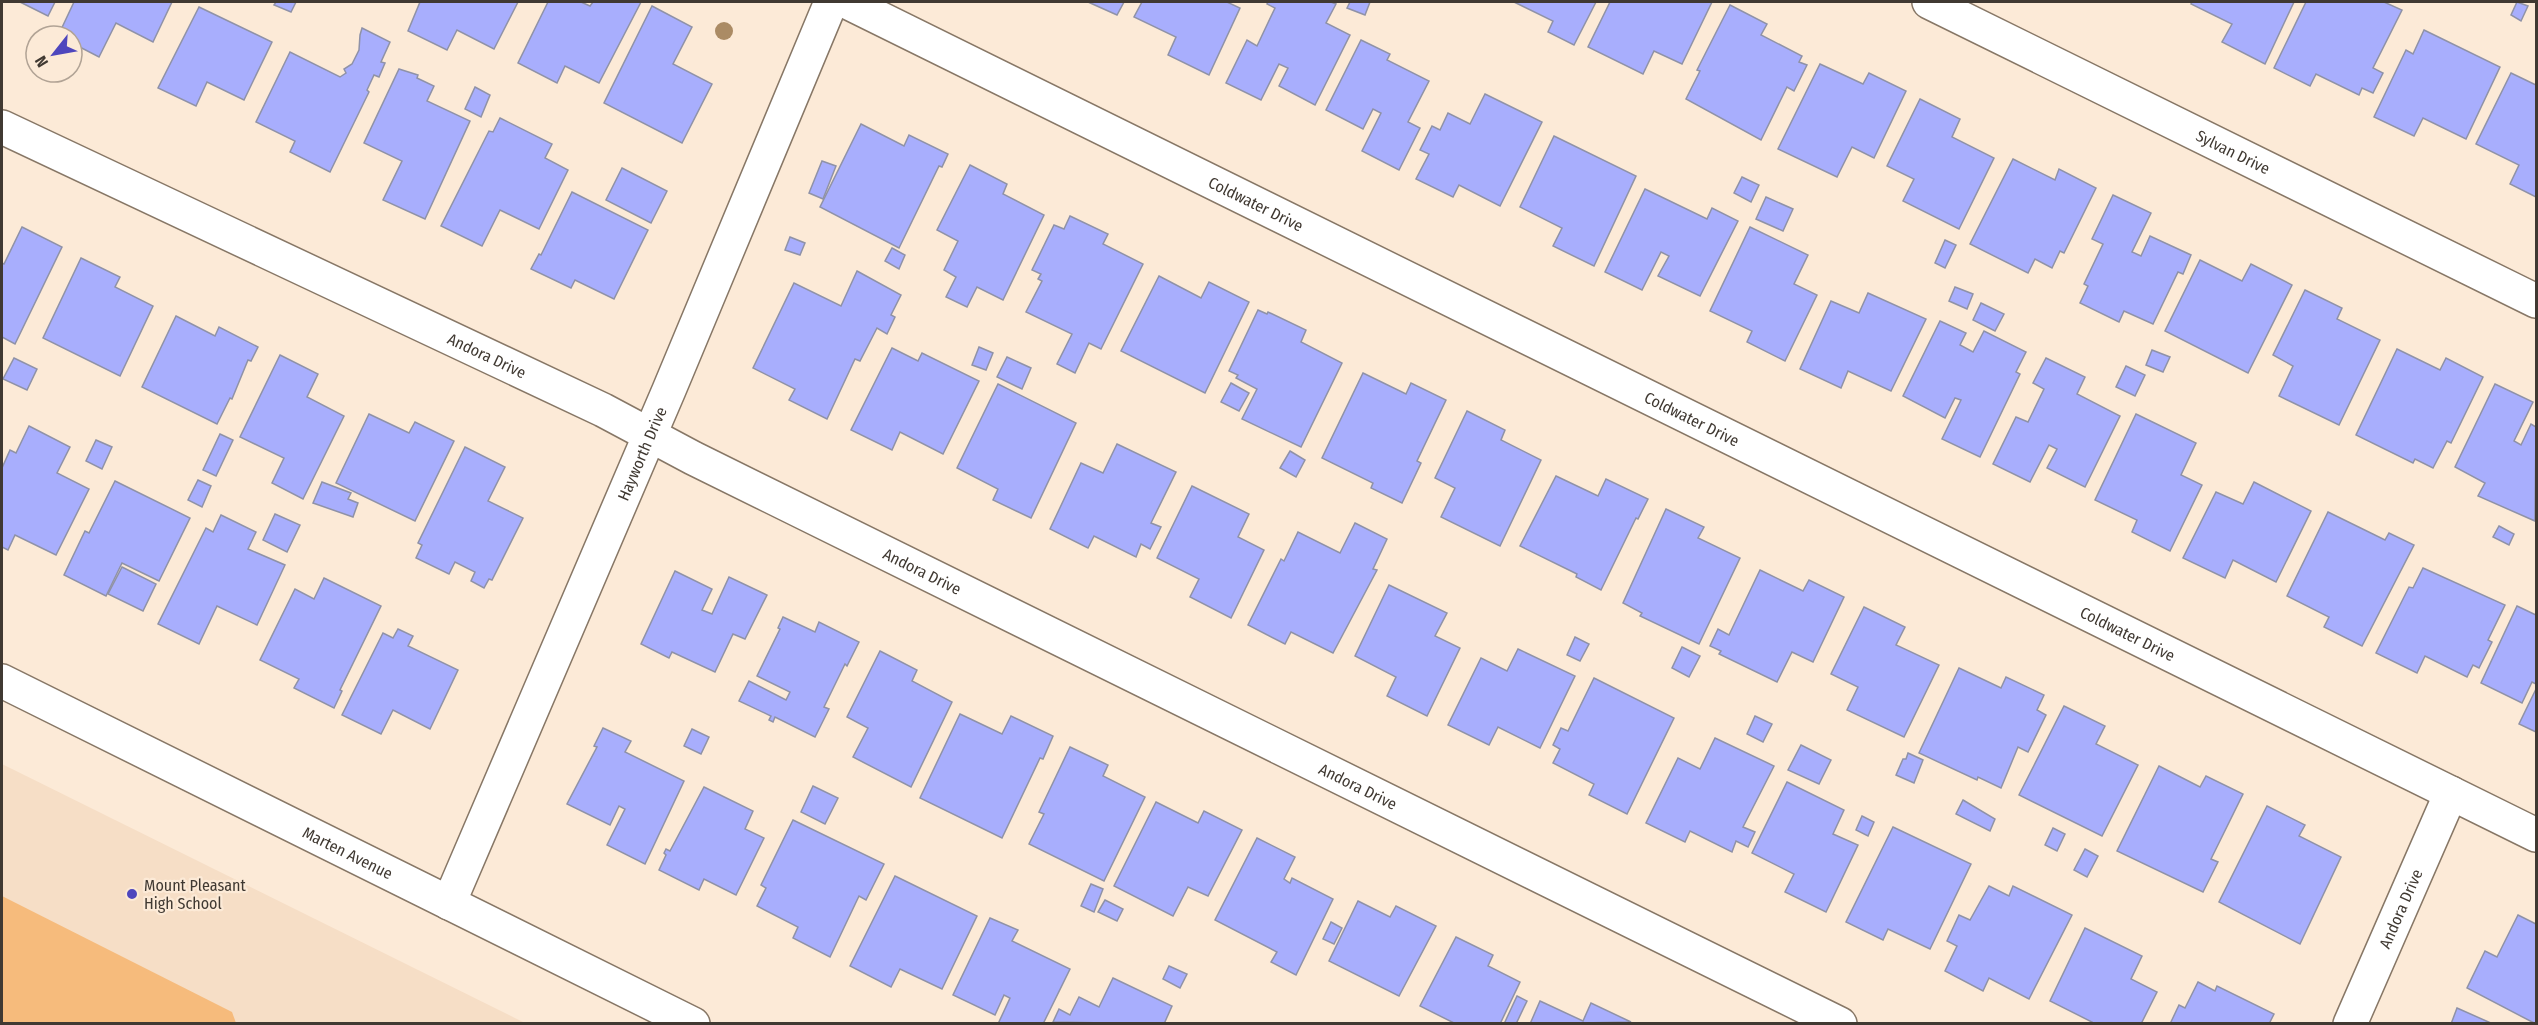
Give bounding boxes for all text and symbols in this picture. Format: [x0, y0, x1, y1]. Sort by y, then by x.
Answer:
north arrow [24, 24, 84, 84]
text: N [31, 52, 52, 70]
street label: Sylvan Drive [2193, 126, 2273, 178]
street label: Coldwater Drive [1205, 172, 1307, 235]
street label: Andora Drive [445, 329, 529, 382]
street label: Coldwater Drive [1641, 387, 1742, 450]
street label: Hayworth Drive [613, 404, 670, 503]
street label: Andora Drive [880, 544, 964, 598]
street label: Coldwater Drive [2077, 602, 2178, 665]
street label: Andora Drive [1316, 759, 1400, 813]
street label: Marten Avenue [300, 822, 396, 883]
street label: Andora Drive [2375, 866, 2426, 951]
place label: Mount Pleasant High School [144, 876, 246, 913]
marker: Mount Pleasant High School [125, 887, 139, 901]

